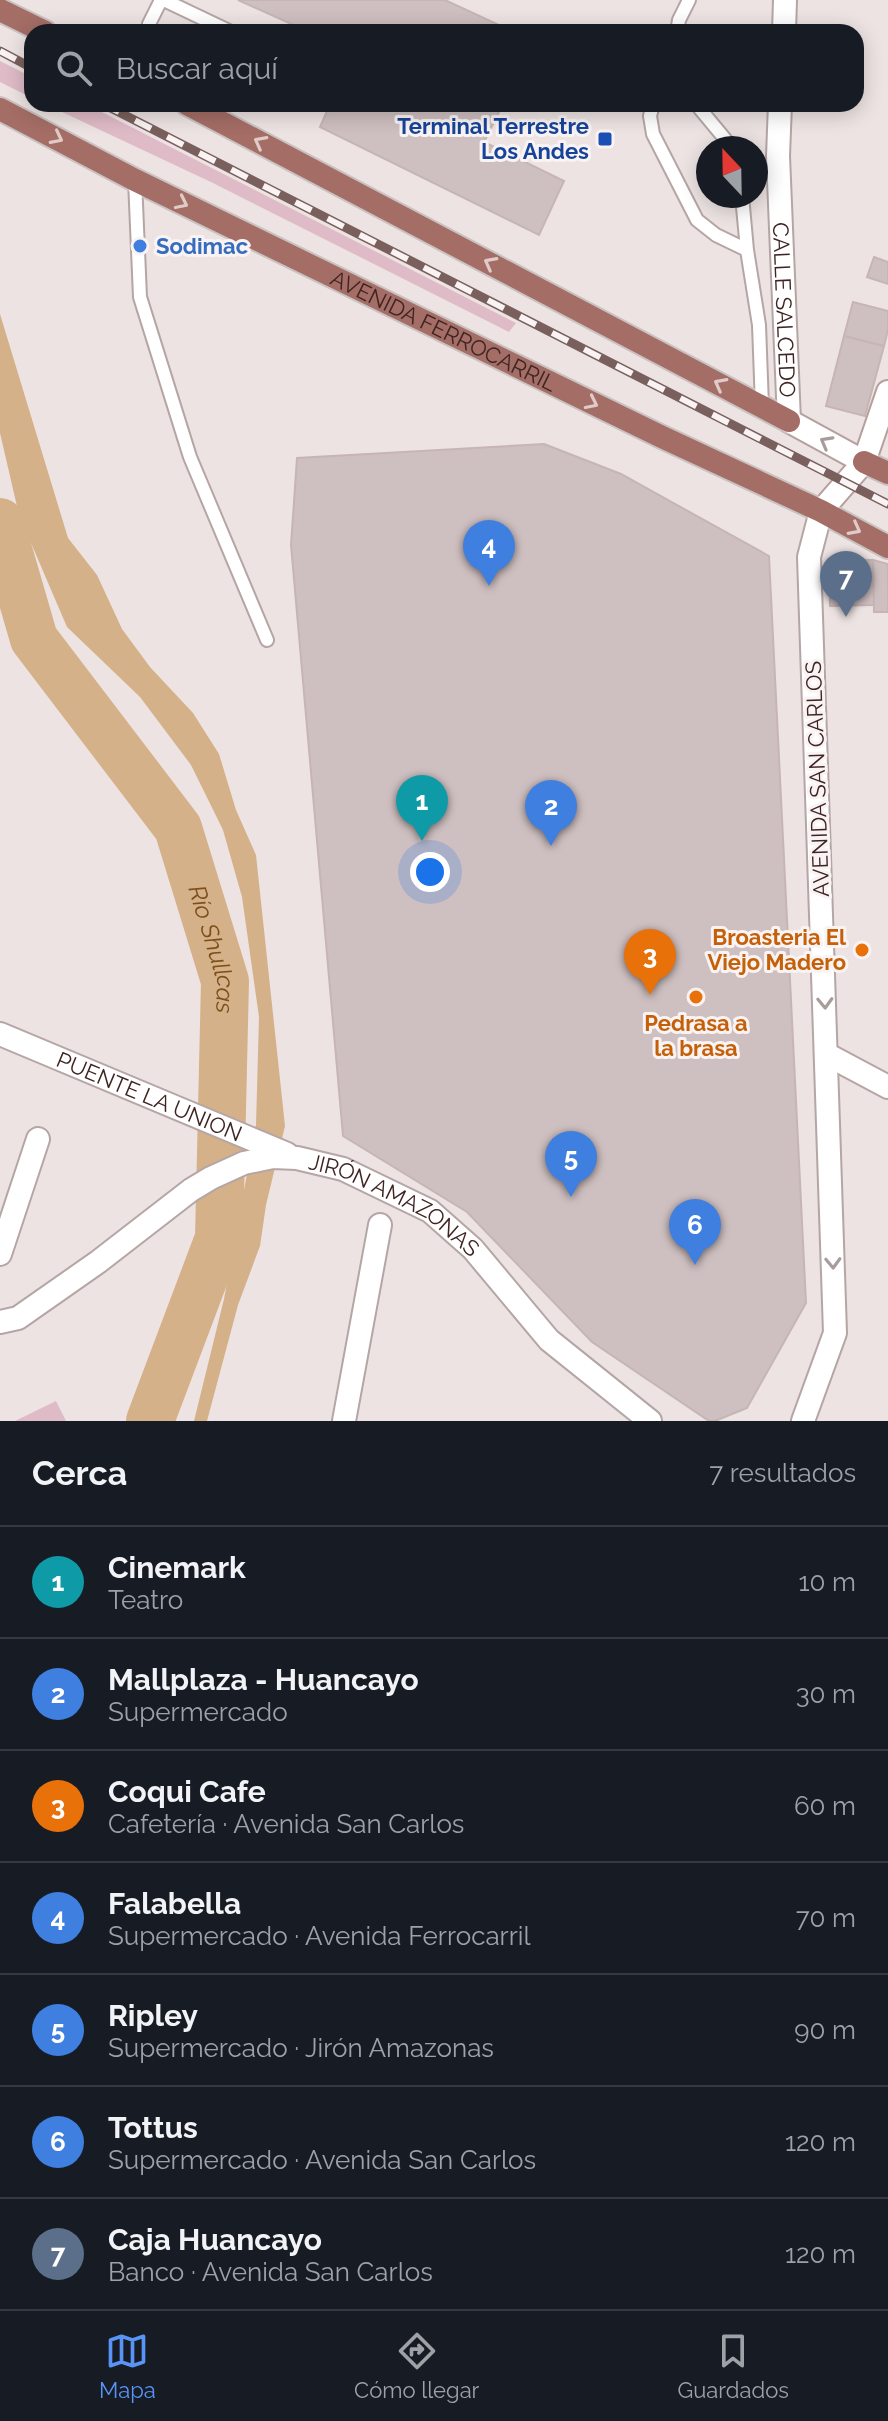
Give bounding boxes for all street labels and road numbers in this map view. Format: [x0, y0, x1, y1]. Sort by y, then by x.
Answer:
street label: CALLE SALCEDO [768, 222, 801, 398]
street label: AVENIDA FERROCARRIL [327, 265, 561, 397]
street label: AVENIDA SAN CARLOS [800, 661, 834, 897]
street label: PUENTE LA UNION [53, 1046, 246, 1147]
street label: JIRÓN AMAZONAS [306, 1148, 485, 1262]

